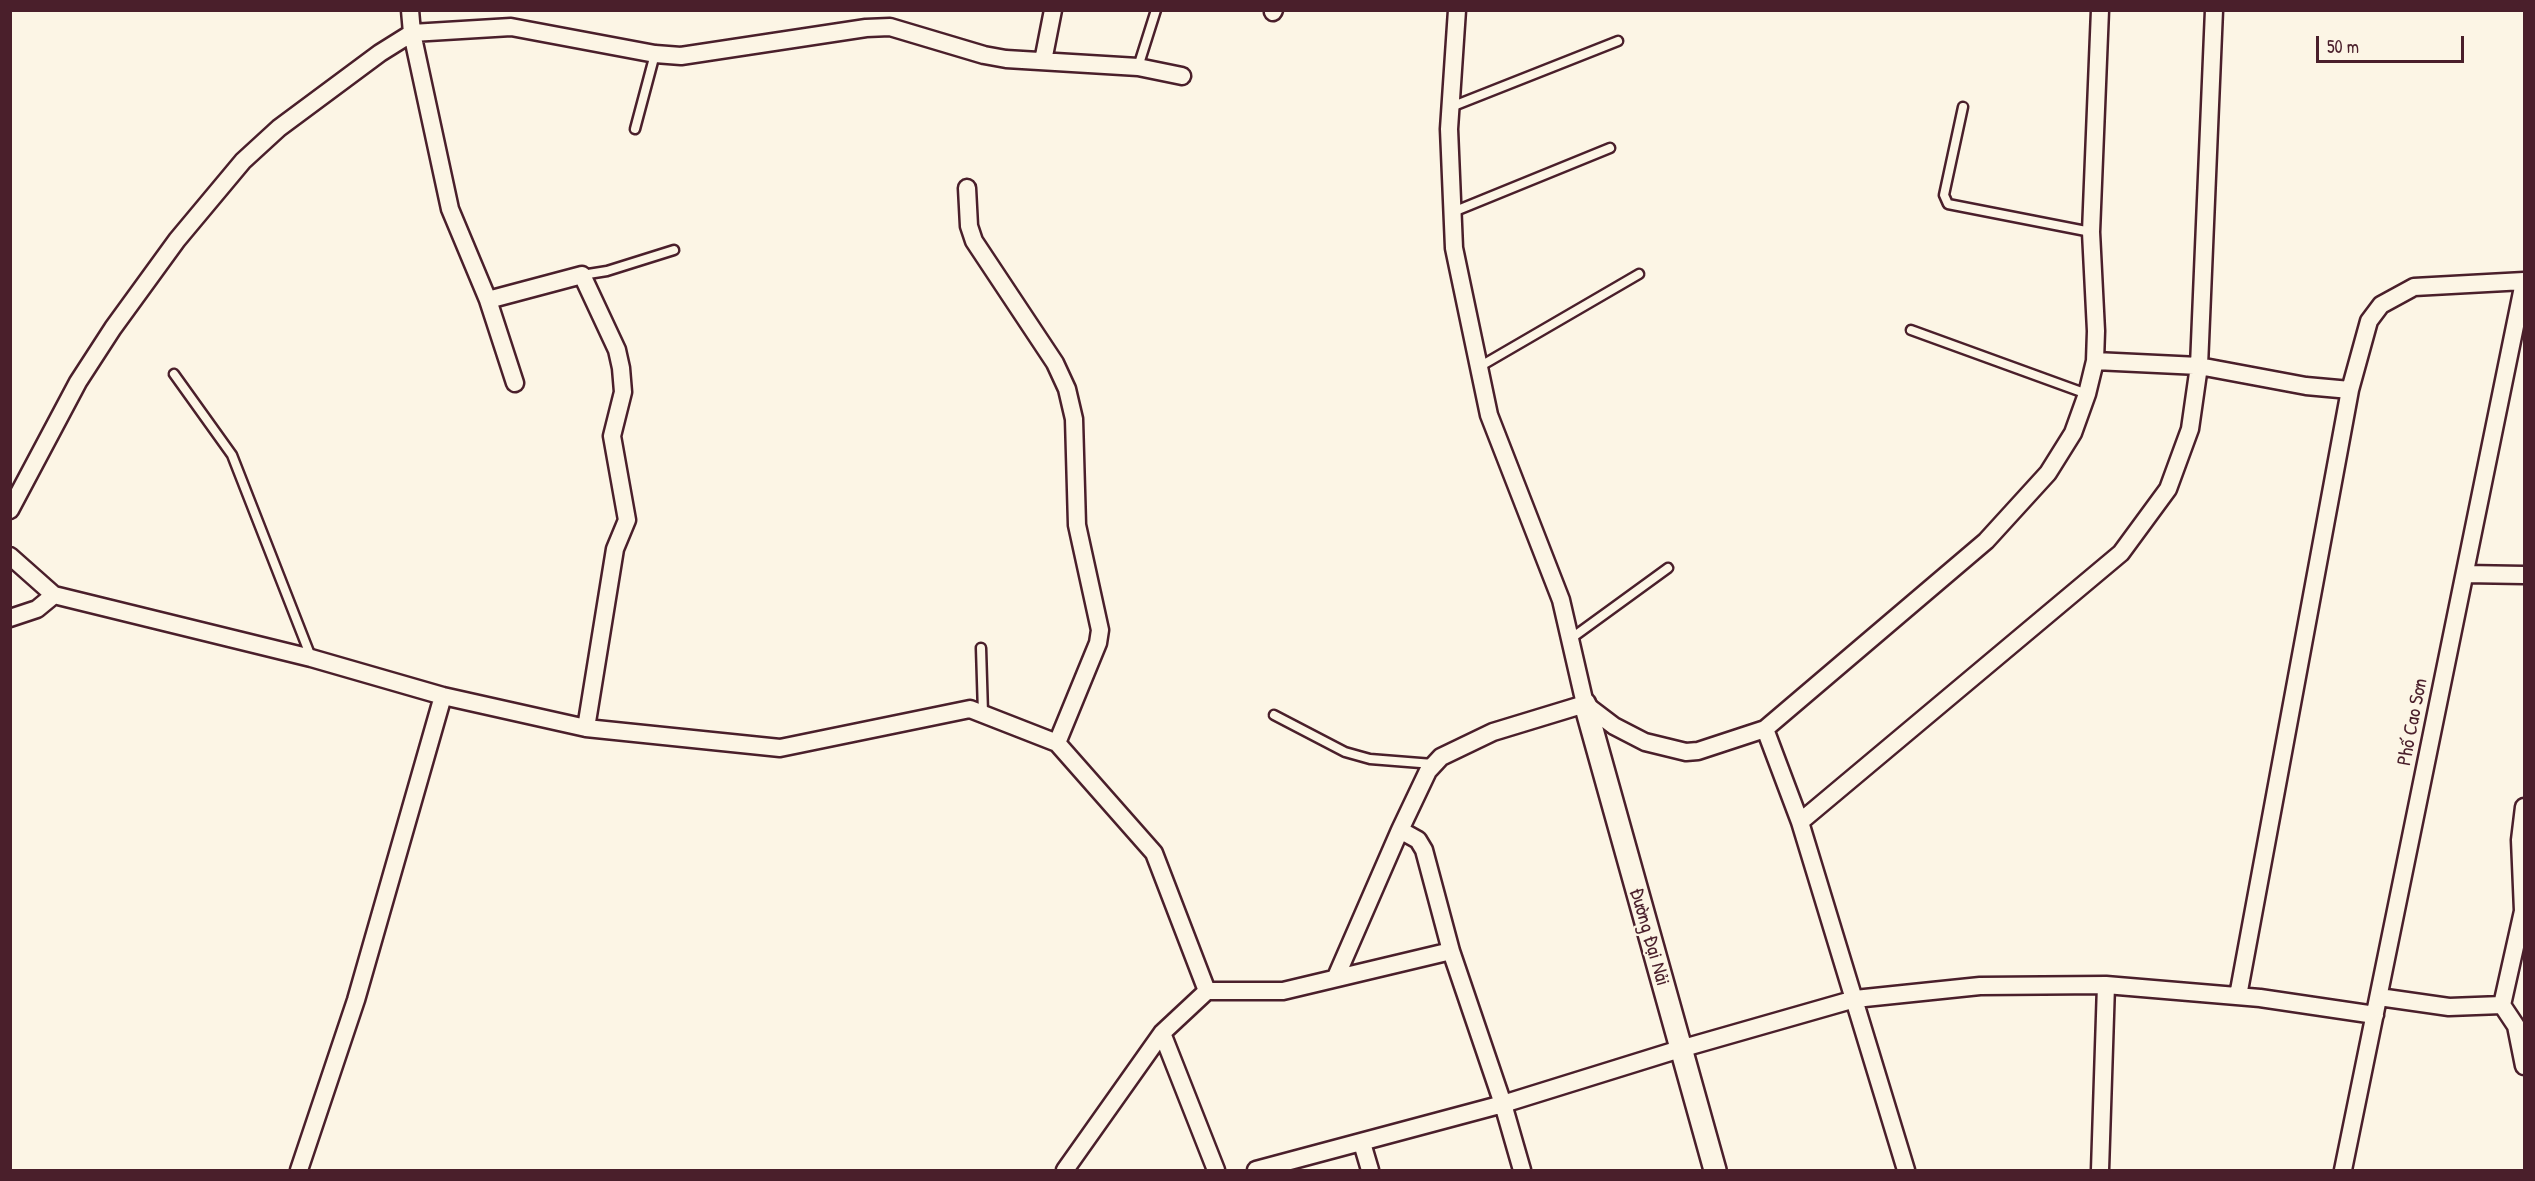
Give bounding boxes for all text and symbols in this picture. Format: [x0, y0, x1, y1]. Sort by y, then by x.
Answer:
scale bar [2319, 24, 2468, 62]
text: 50 m [2327, 34, 2359, 59]
street label: Phố Cao Sơn [2393, 676, 2433, 768]
street label: Đường Đại Nải [1624, 885, 1674, 989]

